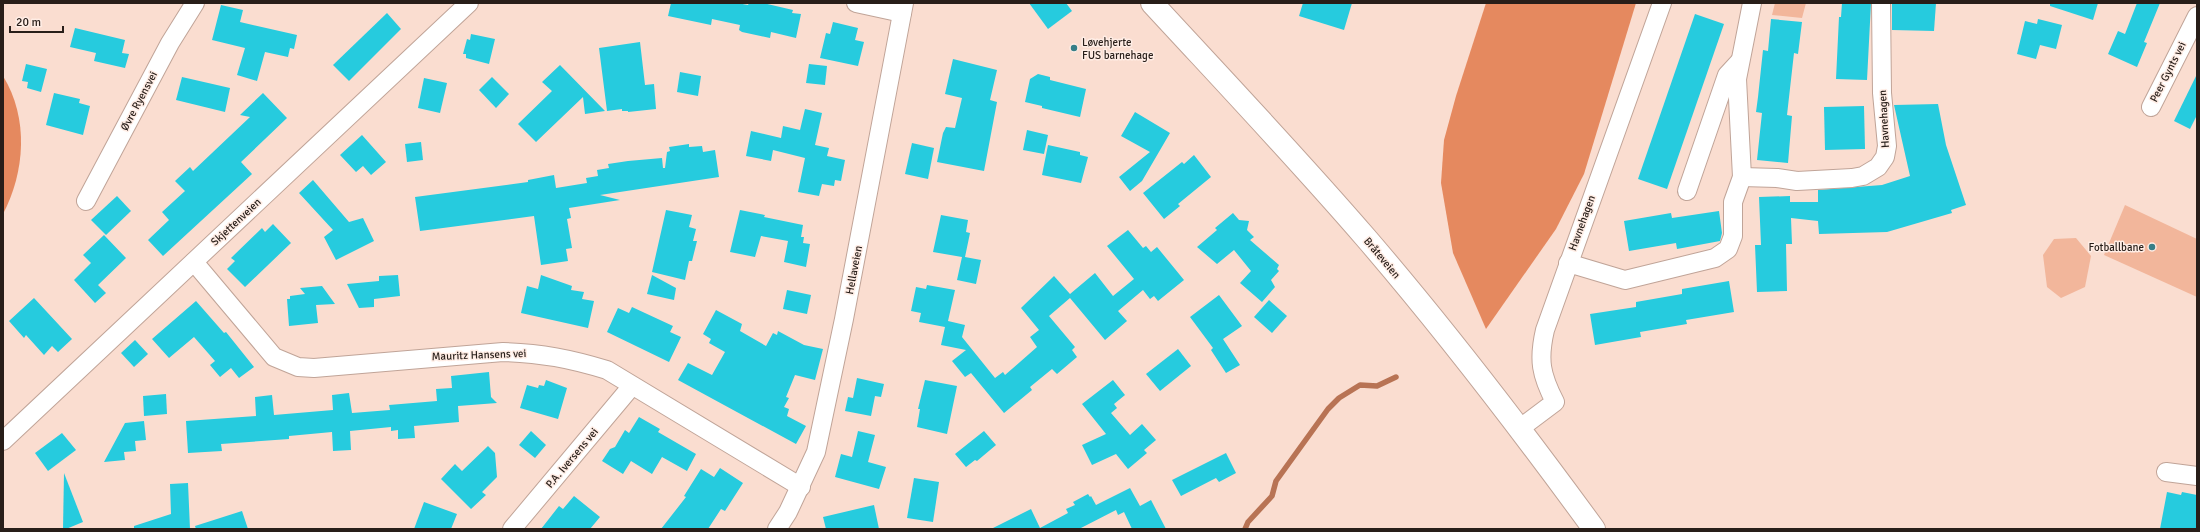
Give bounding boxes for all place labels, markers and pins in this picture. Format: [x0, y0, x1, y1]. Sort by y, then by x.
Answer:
place label: Løvehjerte FUS barnehage [1082, 36, 1153, 62]
marker: Løvehjerte FUS barnehage [1069, 43, 1079, 53]
place label: Fotballbane [2089, 241, 2144, 254]
marker: Fotballbane [2147, 242, 2157, 252]

